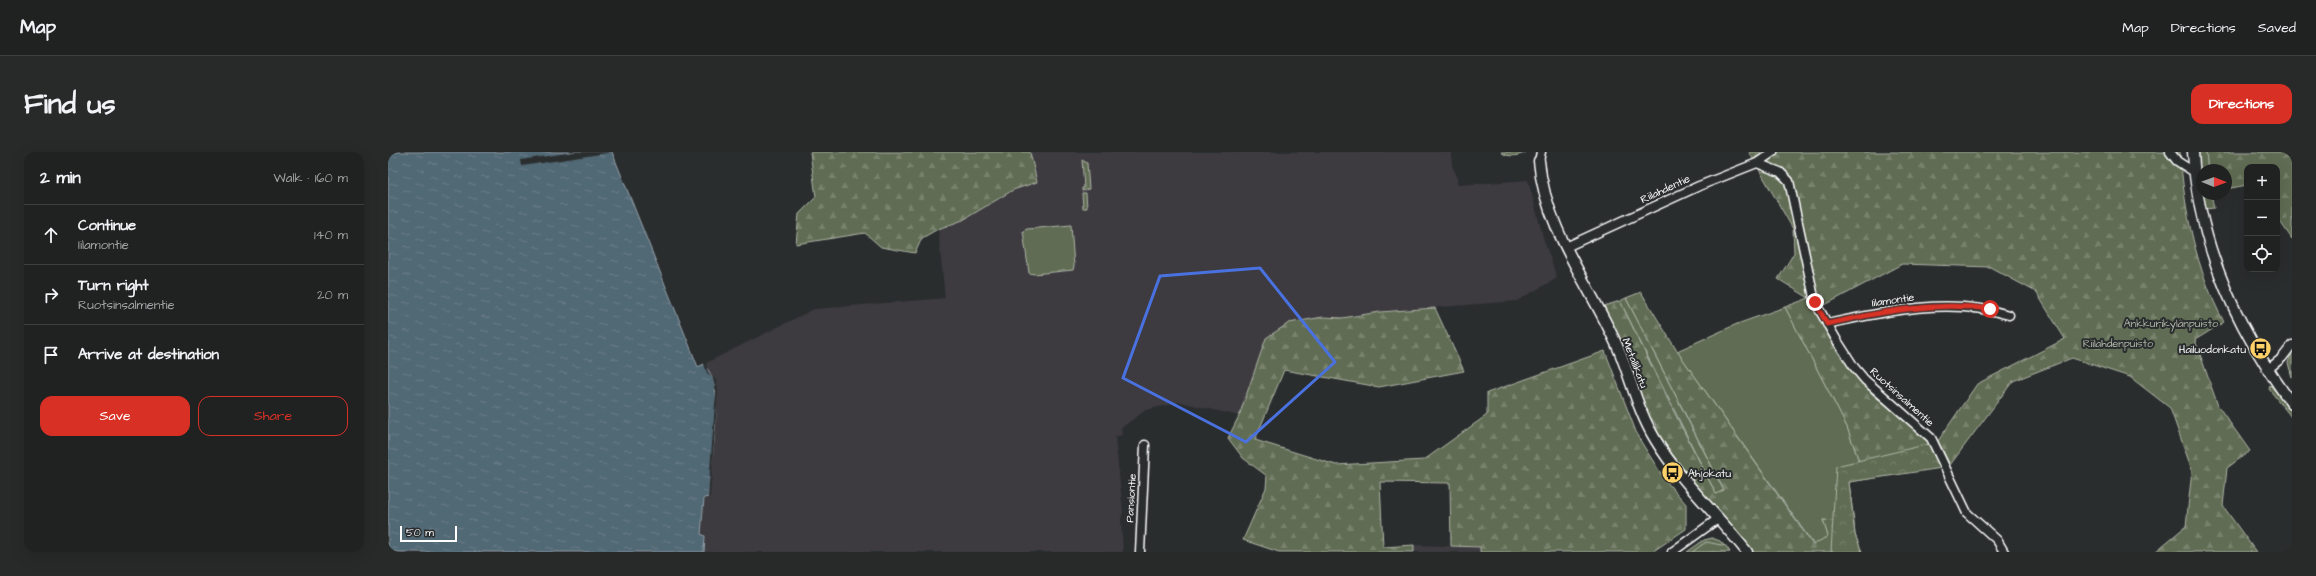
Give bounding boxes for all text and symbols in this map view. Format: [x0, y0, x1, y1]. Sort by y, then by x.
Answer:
text: Map [20, 14, 56, 41]
text: Map [2122, 18, 2149, 38]
text: Directions [2171, 18, 2236, 38]
text: Saved [2258, 18, 2296, 38]
button: Directions [2191, 84, 2292, 124]
text: Find us [24, 85, 115, 124]
north arrow [2196, 164, 2232, 200]
map controls [2244, 164, 2280, 272]
button: + [2244, 164, 2280, 200]
text: 2 min [40, 166, 81, 190]
text: Walk · 160 m [274, 169, 348, 187]
street label: Riilahdentie [1638, 171, 1692, 207]
button: − [2244, 200, 2280, 236]
text: Continue [78, 215, 136, 236]
icon: ahead [40, 224, 62, 246]
text: 140 m [314, 226, 348, 244]
text: Iilamontie [78, 236, 129, 254]
button: locate [2244, 236, 2280, 272]
text: Turn right [78, 275, 149, 296]
icon: right [40, 284, 62, 306]
text: 20 m [317, 286, 348, 304]
street label: Iilamontie [1871, 290, 1915, 310]
route end [1806, 293, 1824, 311]
text: Ruotsinsalmentie [78, 296, 175, 314]
route start [1981, 300, 1999, 318]
park label: Ankkurikylänpuisto [2124, 316, 2219, 332]
street label: Metallikatu [1619, 336, 1652, 391]
park label: Riilahdenpuisto [2083, 336, 2154, 351]
bus stop icon: Hailuodonkatu [2248, 336, 2274, 362]
place label: Hailuodonkatu [2179, 342, 2246, 357]
icon: arrive [40, 344, 62, 366]
text: Arrive at destination [78, 344, 219, 365]
street label: Ruotsinsalmentie [1867, 364, 1937, 430]
button: Save [40, 396, 190, 436]
button: Share [198, 396, 348, 436]
bus stop icon: Ahjokatu [1660, 460, 1686, 486]
place label: Ahjokatu [1688, 466, 1731, 481]
street label: Pansiontie [1122, 473, 1140, 523]
scale bar [400, 524, 457, 543]
text: 50 m [406, 525, 434, 540]

